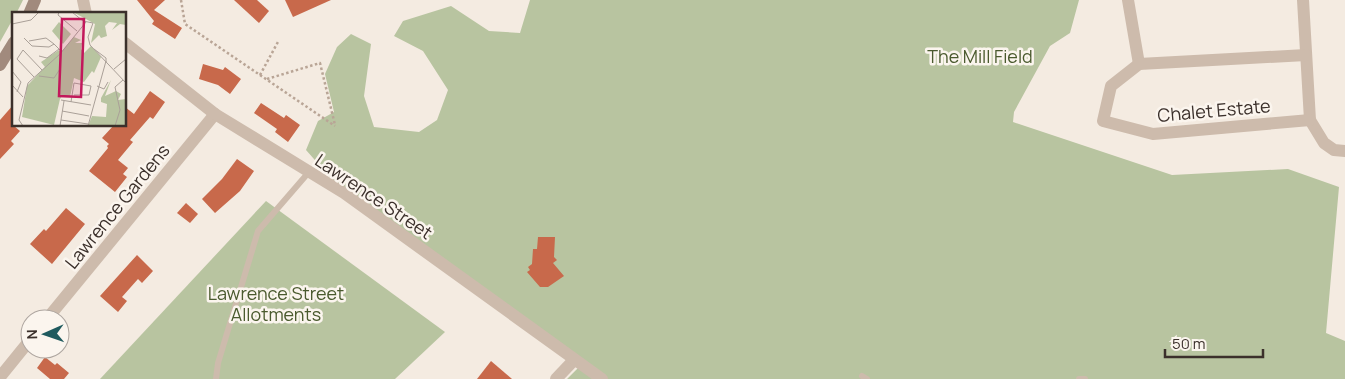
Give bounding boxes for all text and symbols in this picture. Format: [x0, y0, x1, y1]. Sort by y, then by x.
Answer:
inset map [12, 12, 126, 126]
park label: The Mill Field [927, 44, 1033, 68]
street label: Chalet Estate [1156, 93, 1272, 127]
street label: Lawrence Gardens [59, 139, 175, 273]
street label: Lawrence Street [311, 148, 437, 244]
park label: Lawrence Street Allotments [208, 281, 344, 326]
north arrow [20, 309, 70, 359]
scale bar [1165, 326, 1262, 358]
text: N [22, 329, 41, 340]
text: 50 m [1172, 333, 1206, 354]

